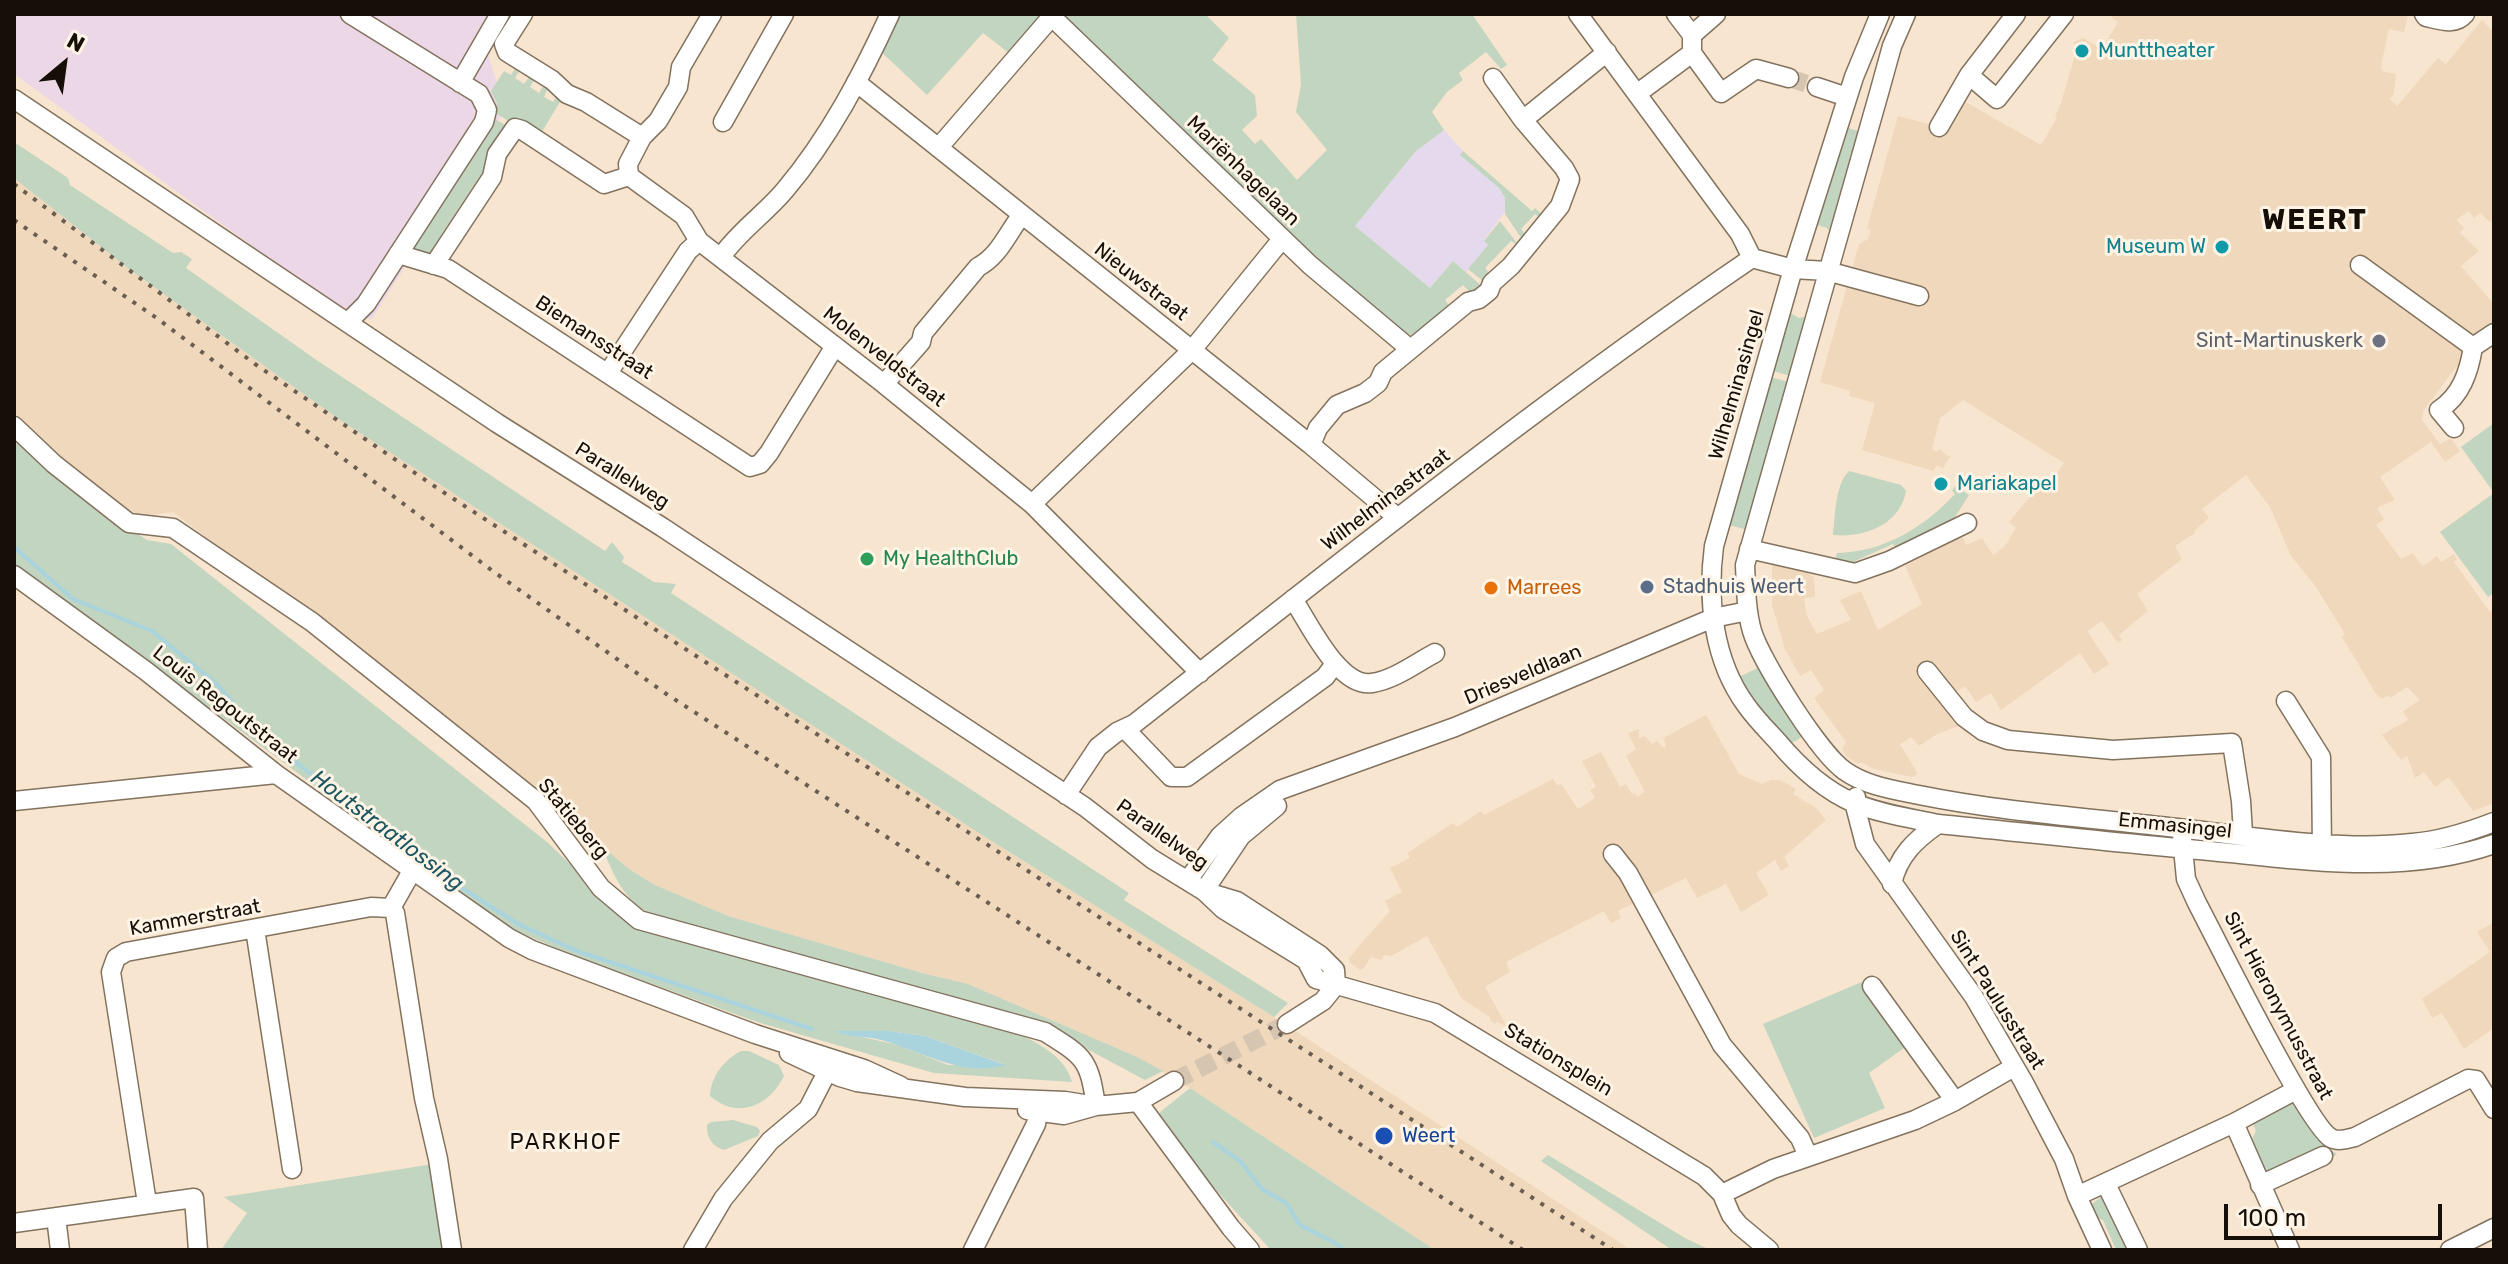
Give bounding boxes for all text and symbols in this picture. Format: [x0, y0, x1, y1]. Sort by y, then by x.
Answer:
north arrow [24, 24, 104, 104]
text: N [62, 27, 89, 58]
place label: Munttheater [2098, 39, 2214, 63]
marker: Munttheater [2073, 42, 2091, 60]
street label: Mariënhagelaan [1181, 111, 1305, 231]
district label: WEERT [2262, 204, 2368, 238]
place label: Museum W [2106, 235, 2206, 259]
street label: Nieuwstraat [1089, 238, 1193, 326]
marker: Museum W [2213, 238, 2231, 256]
street label: Biemansstraat [531, 291, 657, 385]
street label: Molenveldstraat [818, 302, 950, 412]
street label: Wilhelminasingel [1704, 307, 1770, 463]
place label: Sint-Martinuskerk [2196, 329, 2363, 353]
marker: Sint-Martinuskerk [2370, 332, 2388, 350]
street label: Parallelweg [570, 438, 674, 514]
street label: Wilhelminastraat [1317, 444, 1455, 556]
place label: Mariakapel [1957, 472, 2057, 496]
marker: Mariakapel [1932, 475, 1950, 493]
place label: My HealthClub [883, 547, 1018, 571]
marker: My HealthClub [858, 550, 876, 568]
place label: Stadhuis Weert [1663, 575, 1804, 599]
place label: Marrees [1507, 576, 1582, 600]
marker: Stadhuis Weert [1638, 578, 1656, 596]
marker: Marrees [1482, 579, 1500, 597]
street label: Driesveldlaan [1461, 640, 1585, 710]
street label: Louis Regoutstraat [148, 641, 302, 769]
water label: Houtstraatlossing [305, 765, 469, 897]
street label: Statieberg [532, 774, 614, 864]
street label: Parallelweg [1111, 795, 1213, 875]
street label: Emmasingel [2117, 808, 2233, 844]
street label: Kammerstraat [128, 895, 262, 941]
street label: Sint Hieronymusstraat [2218, 908, 2338, 1104]
street label: Sint Paulusstraat [1944, 926, 2050, 1074]
street label: Stationsplein [1499, 1018, 1617, 1102]
place label: Weert [1402, 1124, 1455, 1148]
marker: Weert [1373, 1125, 1395, 1147]
district label: PARKHOF [509, 1130, 623, 1156]
scale bar [2228, 1188, 2446, 1238]
text: 100 m [2238, 1204, 2306, 1232]

